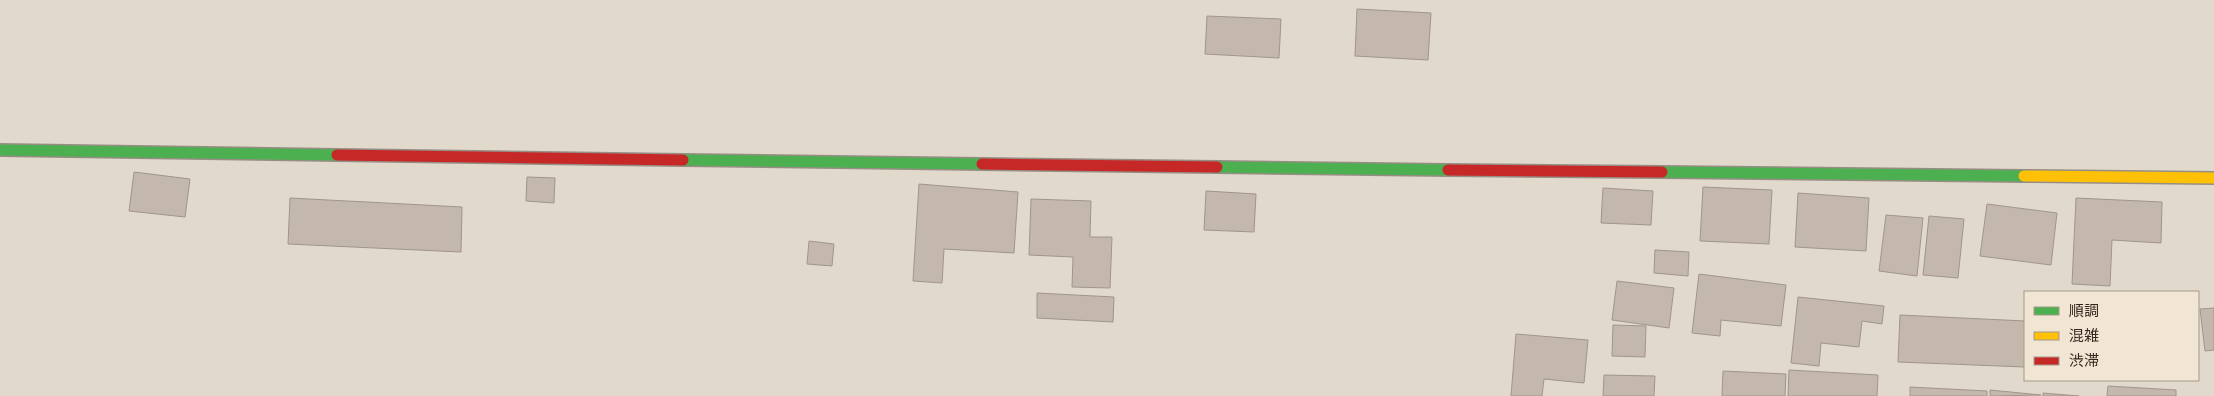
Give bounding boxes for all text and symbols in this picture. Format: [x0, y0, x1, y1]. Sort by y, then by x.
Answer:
legend [2024, 291, 2199, 381]
text: 順調 [2069, 300, 2099, 320]
text: 混雑 [2069, 325, 2099, 345]
text: 渋滞 [2069, 350, 2099, 370]

